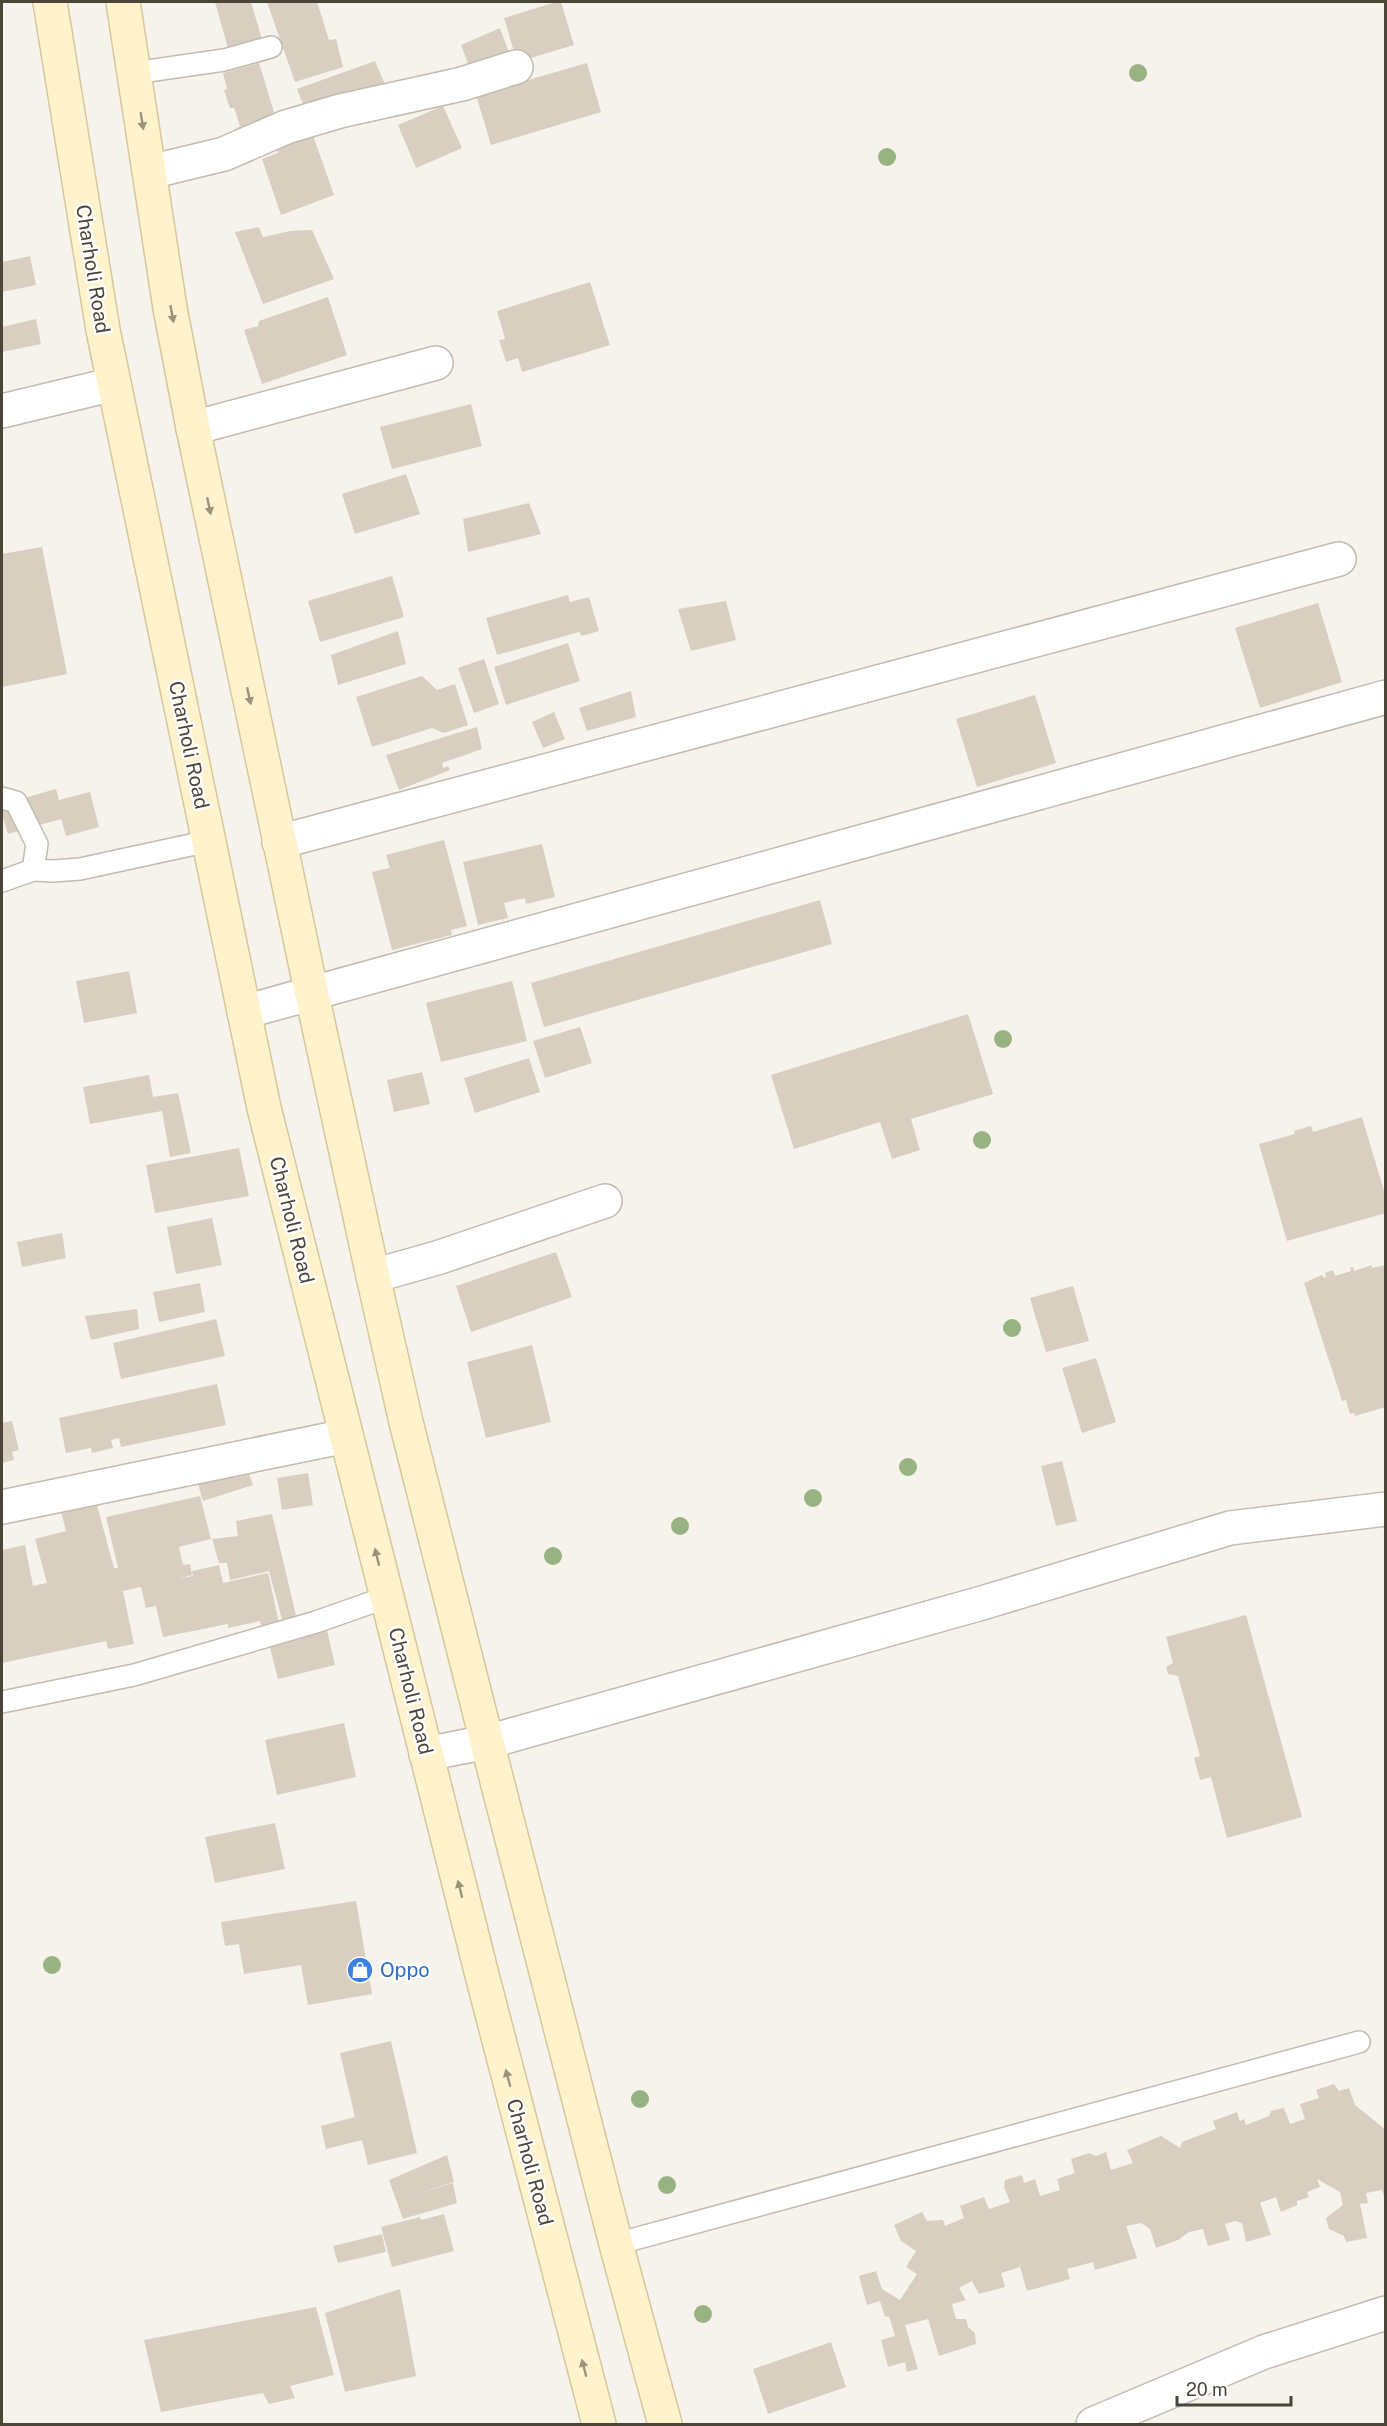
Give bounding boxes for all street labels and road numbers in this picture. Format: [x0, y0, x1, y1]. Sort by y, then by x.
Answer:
street label: Charholi Road [71, 203, 115, 335]
street label: Charholi Road [164, 679, 214, 811]
street label: Charholi Road [265, 1154, 319, 1286]
street label: Charholi Road [384, 1625, 438, 1757]
street label: Charholi Road [502, 2096, 558, 2228]

